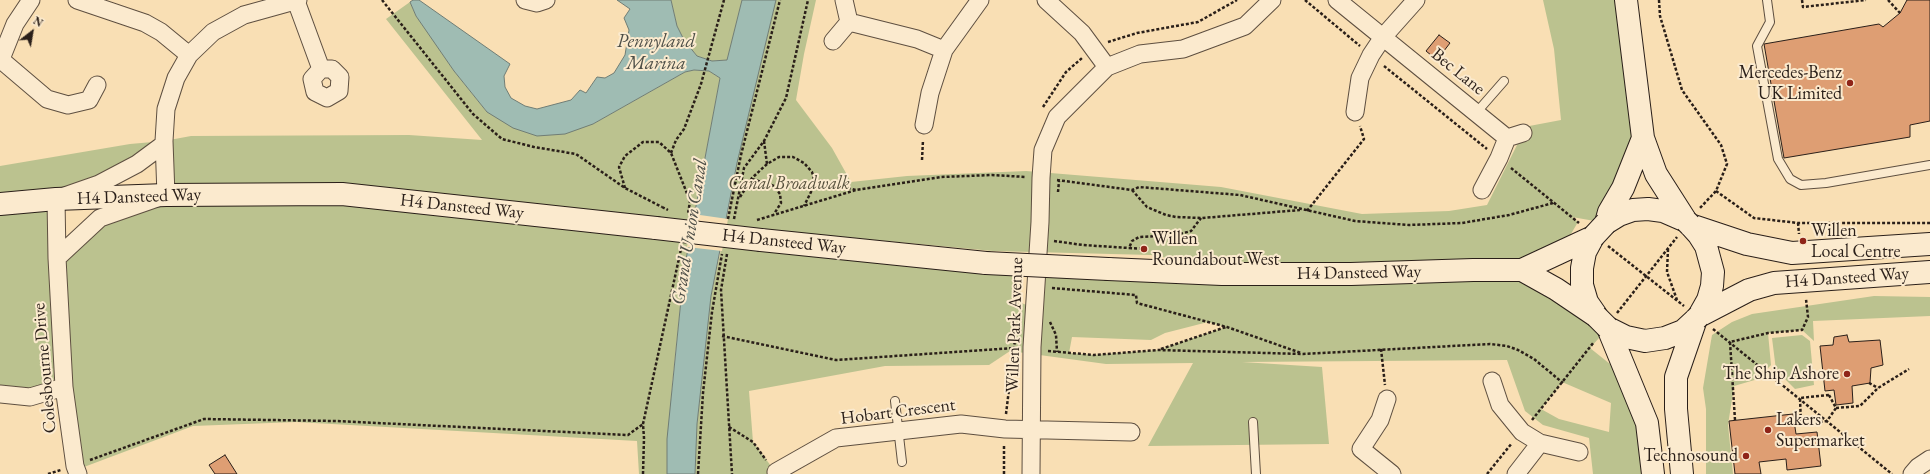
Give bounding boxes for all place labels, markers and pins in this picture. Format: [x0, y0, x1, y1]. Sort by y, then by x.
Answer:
place label: Mercedes-Benz UK Limited [1739, 62, 1842, 104]
marker: Mercedes-Benz UK Limited [1845, 78, 1855, 88]
place label: Willen Local Centre [1811, 220, 1901, 262]
place label: Willen Roundabout West [1152, 228, 1279, 270]
marker: Willen Local Centre [1798, 236, 1808, 246]
marker: Willen Roundabout West [1139, 244, 1149, 254]
place label: The Ship Ashore [1723, 363, 1839, 385]
marker: The Ship Ashore [1842, 369, 1852, 379]
place label: Lakers Supermarket [1776, 409, 1865, 452]
marker: Lakers Supermarket [1763, 425, 1773, 435]
place label: Technosound [1643, 445, 1738, 467]
marker: Technosound [1741, 451, 1751, 461]

